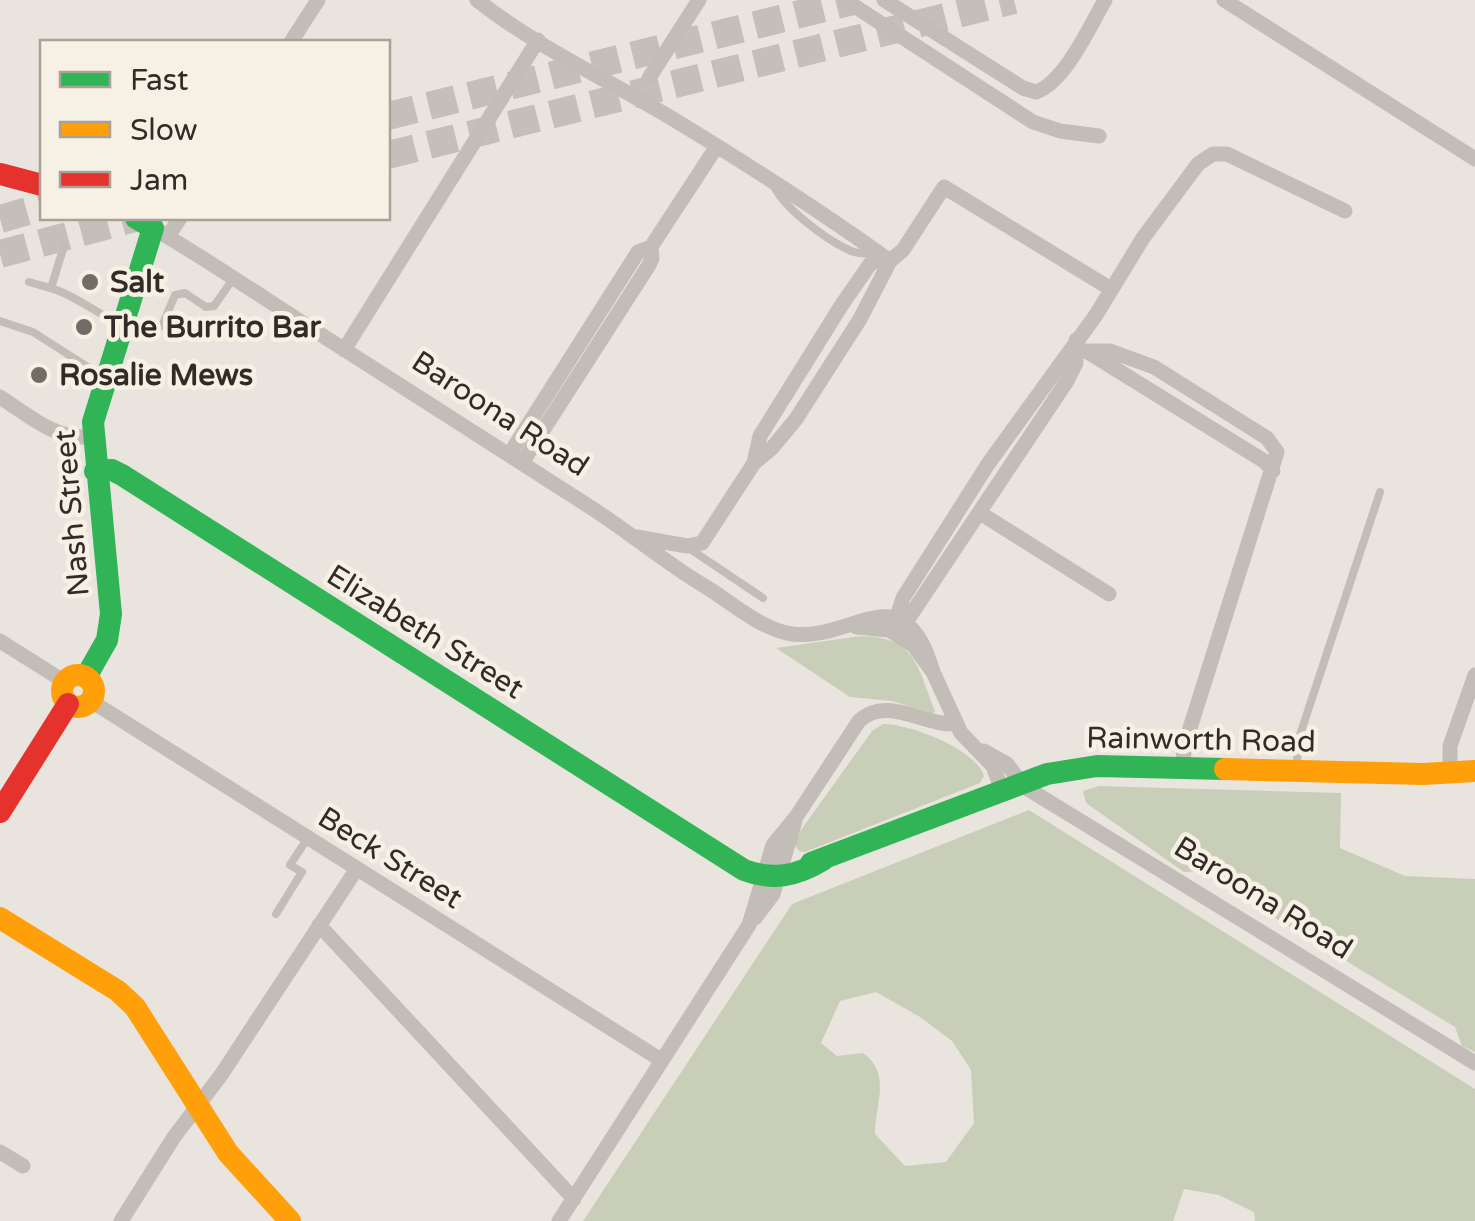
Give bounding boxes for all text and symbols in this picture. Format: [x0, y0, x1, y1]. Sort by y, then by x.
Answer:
legend [40, 40, 390, 220]
text: Fast [130, 62, 189, 99]
text: Slow [130, 112, 198, 149]
text: Jam [130, 162, 188, 199]
place label: Salt [110, 264, 165, 301]
marker: Salt [79, 271, 101, 293]
place label: The Burrito Bar [103, 309, 321, 346]
marker: The Burrito Bar [73, 316, 95, 338]
street label: Baroona Road [405, 343, 595, 485]
place label: Rosalie Mews [59, 357, 253, 394]
marker: Rosalie Mews [28, 364, 50, 386]
street label: Nash Street [46, 428, 98, 598]
street label: Elizabeth Street [320, 557, 530, 707]
street label: Rainworth Road [1086, 719, 1316, 761]
street label: Beck Street [311, 799, 469, 917]
street label: Baroona Road [1167, 828, 1359, 968]

